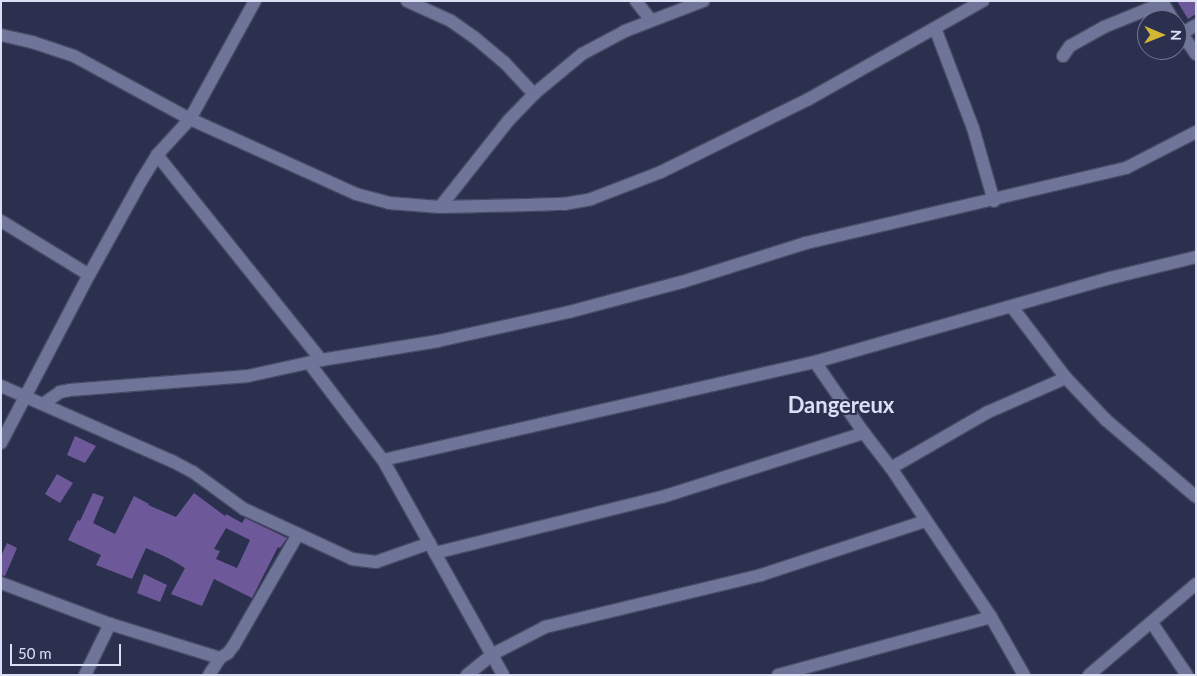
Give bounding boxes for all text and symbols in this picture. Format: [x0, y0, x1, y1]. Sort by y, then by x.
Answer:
north arrow [1137, 10, 1187, 60]
text: N [1168, 30, 1185, 41]
district label: Dangereux [788, 392, 894, 418]
scale bar [12, 634, 124, 666]
text: 50 m [18, 644, 52, 662]

